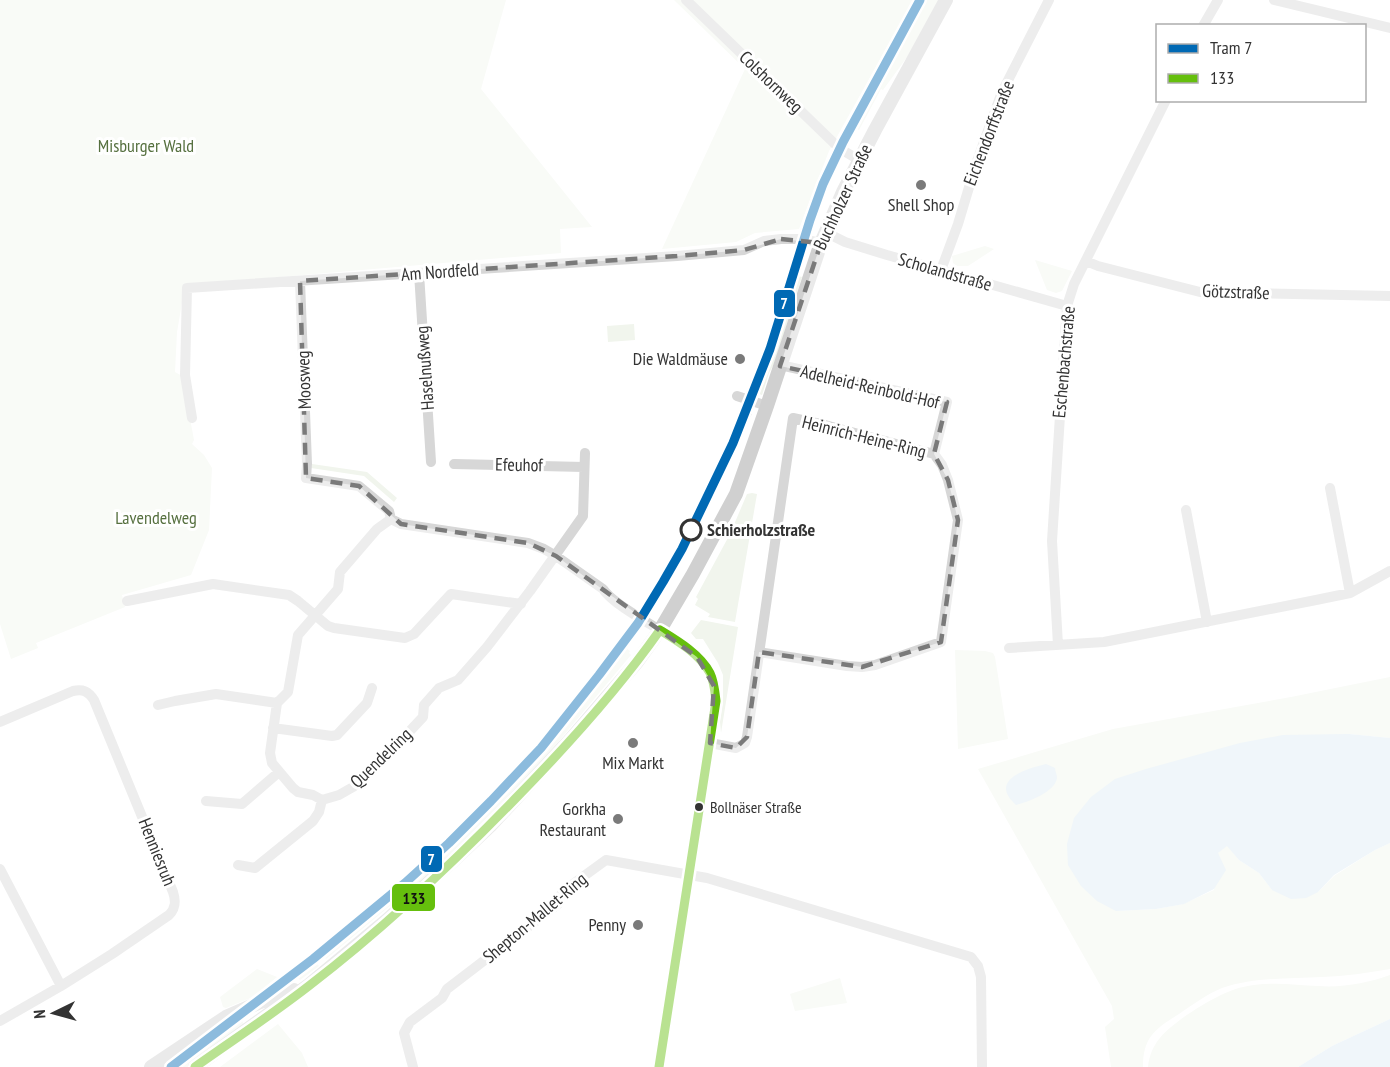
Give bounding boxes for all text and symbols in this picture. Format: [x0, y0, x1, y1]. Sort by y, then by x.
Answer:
legend [1156, 24, 1366, 102]
text: Tram 7 [1210, 36, 1252, 59]
street label: Colshornweg [735, 46, 808, 118]
text: 133 [1210, 66, 1234, 89]
street label: Eichendorffstraße [958, 77, 1019, 188]
park label: Misburger Wald [98, 134, 194, 157]
street label: Buchholzer Straße [808, 140, 877, 253]
marker: Shell Shop [914, 178, 928, 192]
place label: Shell Shop [888, 193, 954, 216]
street label: Scholandstraße [896, 247, 995, 296]
street label: Am Nordfeld [400, 257, 480, 286]
street label: Götzstraße [1202, 279, 1270, 304]
line badge: 7 [773, 289, 796, 318]
text: 7 [780, 293, 788, 313]
street label: Eschenbachstraße [1047, 305, 1080, 419]
street label: Haselnußweg [410, 325, 439, 411]
place label: Die Waldmäuse [633, 347, 728, 370]
street label: Moosweg [291, 350, 316, 410]
marker: Die Waldmäuse [733, 352, 747, 366]
street label: Adelheid-Reinbold-Hof [798, 359, 943, 414]
street label: Heinrich-Heine-Ring [800, 410, 929, 463]
street label: Efeuhof [495, 453, 544, 476]
park label: Lavendelweg [115, 506, 197, 529]
place label: Schierholzstraße [707, 518, 816, 541]
marker: Schierholzstraße [680, 519, 702, 541]
street label: Quendelring [345, 723, 416, 793]
marker: Mix Markt [626, 736, 640, 750]
place label: Mix Markt [602, 751, 664, 774]
place label: Gorkha Restaurant [540, 797, 606, 841]
place label: Bollnäser Straße [710, 797, 802, 817]
marker: Bollnäser Straße [693, 801, 705, 813]
marker: Gorkha Restaurant [611, 812, 625, 826]
street label: Henniesruh [134, 815, 181, 889]
line badge: 7 [420, 845, 443, 873]
text: 7 [427, 849, 435, 869]
street label: Shepton-Mallet-Ring [478, 867, 592, 968]
line badge: 133 [391, 883, 436, 912]
text: 133 [403, 888, 425, 908]
place label: Penny [588, 913, 626, 936]
marker: Penny [631, 918, 645, 932]
north arrow [24, 983, 84, 1043]
text: N [29, 1009, 49, 1019]

